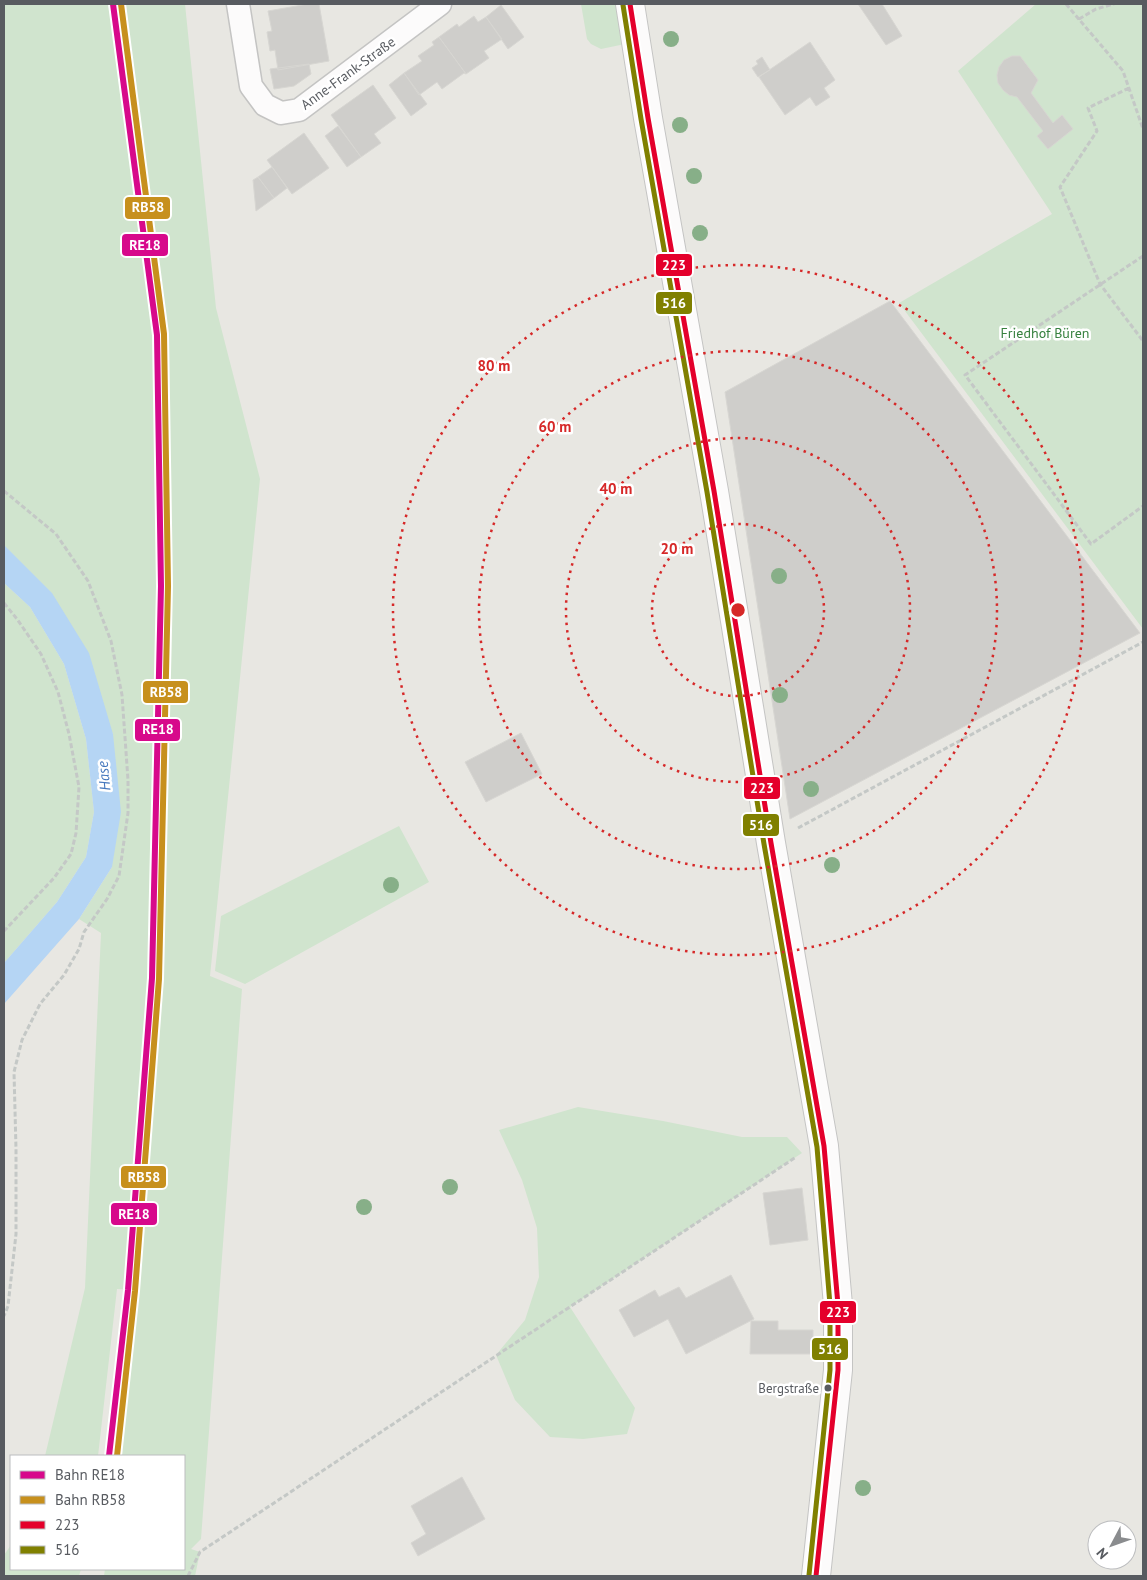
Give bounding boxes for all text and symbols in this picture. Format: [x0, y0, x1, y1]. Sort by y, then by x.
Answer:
street label: Anne-Frank-Straße [297, 33, 399, 113]
line badge: RB58 [124, 196, 171, 220]
text: RB58 [132, 198, 164, 216]
line badge: RE18 [121, 233, 169, 257]
text: RE18 [129, 236, 161, 254]
line badge: 223 [655, 253, 693, 277]
text: 223 [662, 256, 686, 274]
line badge: 516 [655, 291, 693, 315]
text: 516 [662, 294, 686, 312]
park label: Friedhof Büren [1001, 324, 1089, 342]
text: 80 m [478, 356, 510, 375]
text: 60 m [539, 417, 571, 436]
text: 40 m [600, 479, 632, 498]
text: 20 m [661, 539, 693, 558]
centre of rings [729, 601, 747, 619]
line badge: RB58 [142, 680, 189, 704]
text: RB58 [150, 683, 182, 701]
line badge: RE18 [134, 718, 181, 742]
text: RE18 [142, 720, 174, 738]
water label: Hase [92, 760, 115, 792]
line badge: 223 [743, 776, 781, 800]
text: 223 [750, 779, 774, 797]
line badge: 516 [742, 813, 780, 837]
text: 516 [749, 816, 773, 834]
line badge: RB58 [120, 1165, 167, 1189]
text: RB58 [128, 1168, 160, 1186]
line badge: RE18 [110, 1202, 158, 1226]
text: RE18 [118, 1205, 150, 1223]
line badge: 223 [819, 1300, 857, 1324]
text: 223 [826, 1303, 850, 1321]
line badge: 516 [811, 1337, 849, 1361]
text: 516 [818, 1340, 842, 1358]
place label: Bergstraße [758, 1380, 819, 1397]
marker: Bergstraße [823, 1383, 833, 1393]
legend [10, 1455, 185, 1570]
text: Bahn RE18 [55, 1465, 125, 1484]
text: Bahn RB58 [55, 1490, 126, 1509]
text: 223 [55, 1515, 80, 1534]
north arrow [1087, 1520, 1137, 1570]
text: 516 [55, 1540, 80, 1559]
text: N [1092, 1544, 1112, 1563]

